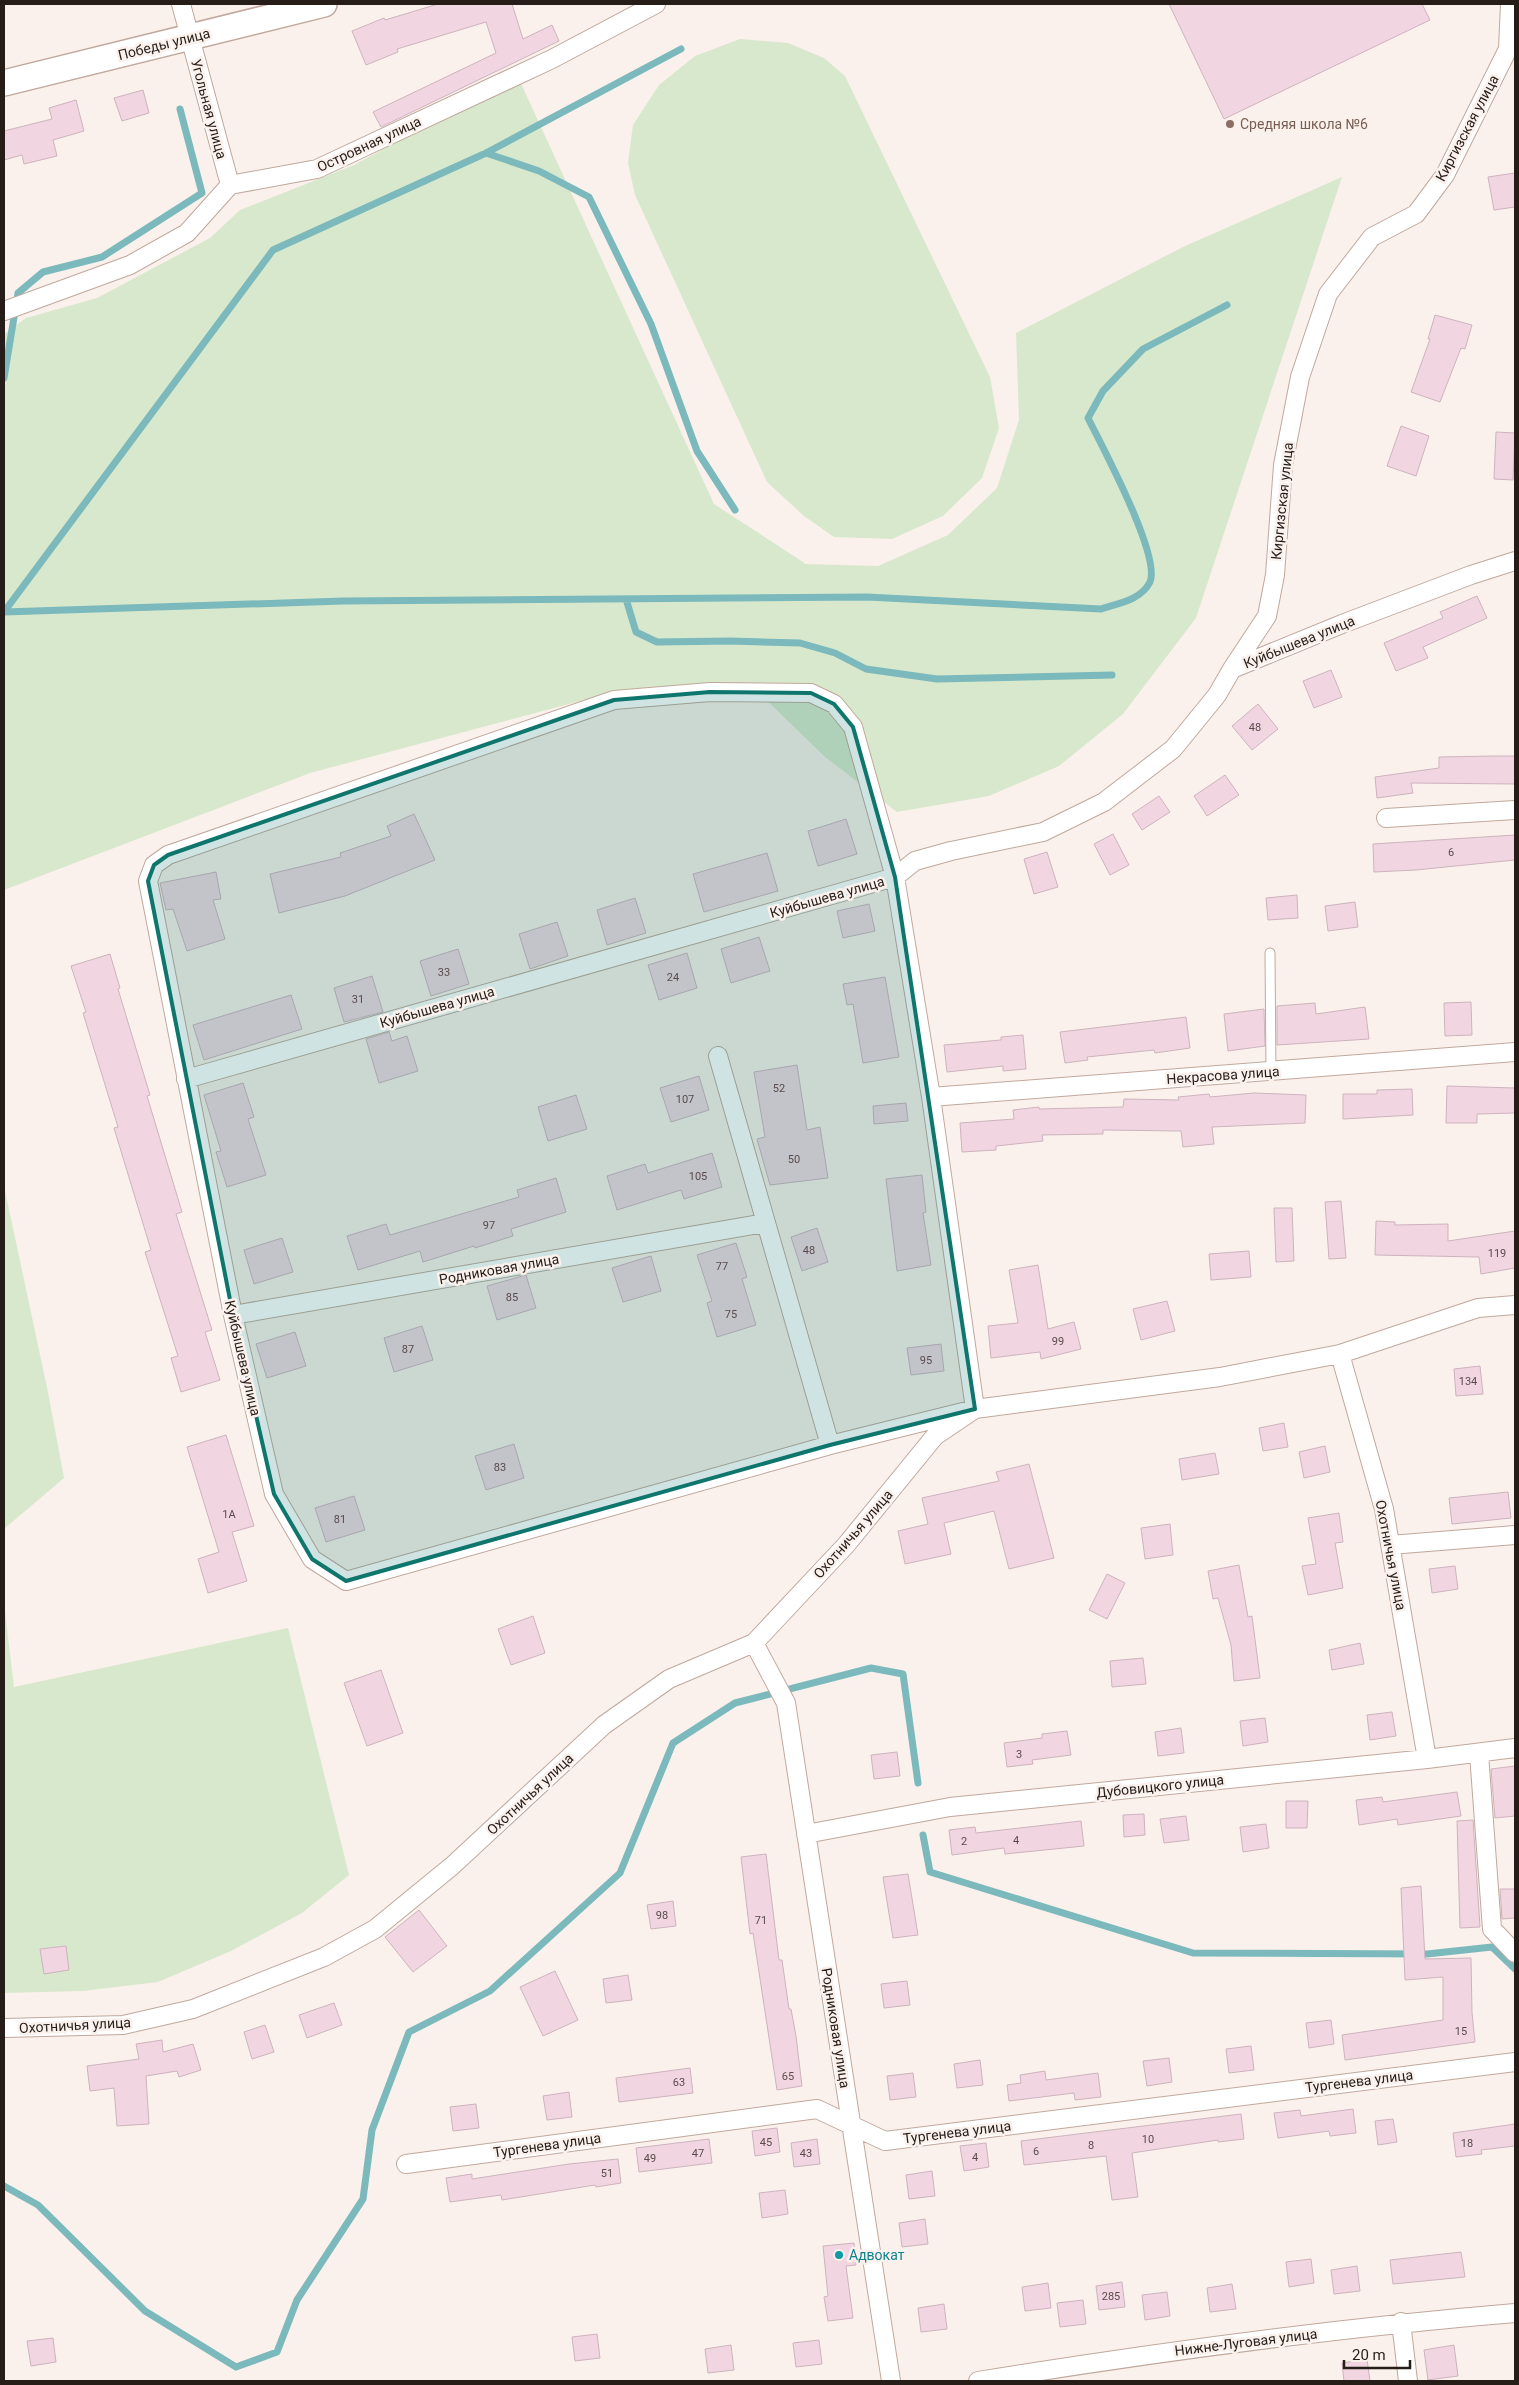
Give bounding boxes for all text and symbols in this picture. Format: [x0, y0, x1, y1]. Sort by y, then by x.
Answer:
street label: Победы улица [116, 25, 212, 63]
street label: Угольная улица [188, 57, 230, 161]
street label: Киргизская улица [1432, 72, 1502, 184]
street label: Островная улица [314, 113, 424, 175]
place label: Средняя школа №6 [1240, 116, 1368, 132]
marker: Средняя школа №6 [1224, 118, 1236, 130]
street label: Киргизская улица [1268, 442, 1296, 560]
street label: Куйбышева улица [1241, 612, 1357, 672]
house number: 48 [1249, 721, 1261, 734]
house number: 6 [1448, 846, 1454, 859]
street label: Куйбышева улица [768, 873, 886, 921]
house number: 33 [438, 966, 450, 979]
house number: 24 [667, 971, 679, 984]
street label: Куйбышева улица [378, 983, 496, 1031]
house number: 31 [352, 993, 364, 1006]
street label: Некрасова улица [1166, 1063, 1280, 1087]
house number: 52 [773, 1082, 785, 1095]
house number: 107 [676, 1093, 694, 1106]
house number: 50 [788, 1153, 800, 1166]
house number: 105 [689, 1170, 707, 1183]
house number: 97 [483, 1219, 495, 1232]
house number: 48 [803, 1244, 815, 1257]
house number: 119 [1488, 1247, 1506, 1260]
street label: Родниковая улица [438, 1251, 560, 1287]
house number: 77 [716, 1260, 728, 1273]
house number: 85 [506, 1291, 518, 1304]
street label: Куйбышева улица [222, 1299, 264, 1417]
house number: 75 [725, 1308, 737, 1321]
house number: 99 [1052, 1335, 1064, 1348]
house number: 87 [402, 1343, 414, 1356]
house number: 95 [920, 1354, 932, 1367]
house number: 134 [1459, 1375, 1477, 1388]
house number: 83 [494, 1461, 506, 1474]
street label: Охотничья улица [810, 1486, 896, 1582]
street label: Охотничья улица [1372, 1499, 1410, 1611]
house number: 1А [222, 1508, 237, 1521]
house number: 81 [334, 1513, 346, 1526]
house number: 3 [1016, 1748, 1022, 1761]
street label: Охотничья улица [484, 1750, 576, 1838]
street label: Дубовицкого улица [1095, 1771, 1225, 1801]
house number: 4 [1013, 1834, 1019, 1847]
house number: 2 [961, 1835, 967, 1848]
house number: 98 [656, 1909, 668, 1922]
house number: 71 [755, 1914, 767, 1927]
street label: Родниковая улица [819, 1967, 853, 2089]
street label: Охотничья улица [19, 2014, 131, 2036]
house number: 15 [1455, 2025, 1467, 2038]
street label: Тургенева улица [1304, 2066, 1414, 2096]
house number: 65 [782, 2070, 794, 2083]
house number: 63 [673, 2076, 685, 2089]
street label: Тургенева улица [902, 2117, 1012, 2147]
street label: Тургенева улица [492, 2130, 602, 2160]
house number: 10 [1142, 2133, 1154, 2146]
house number: 45 [760, 2136, 772, 2149]
house number: 18 [1461, 2137, 1473, 2150]
house number: 8 [1088, 2139, 1094, 2152]
house number: 6 [1033, 2145, 1039, 2158]
house number: 47 [692, 2147, 704, 2160]
house number: 43 [800, 2147, 812, 2160]
house number: 4 [972, 2151, 978, 2164]
house number: 49 [644, 2152, 656, 2165]
house number: 51 [601, 2167, 613, 2180]
place label: Адвокат [849, 2247, 905, 2263]
marker: Адвокат [833, 2249, 845, 2261]
house number: 285 [1102, 2290, 1120, 2303]
street label: Нижне-Луговая улица [1174, 2325, 1318, 2359]
scale bar [1344, 2338, 1410, 2370]
text: 20 m [1352, 2346, 1386, 2364]

